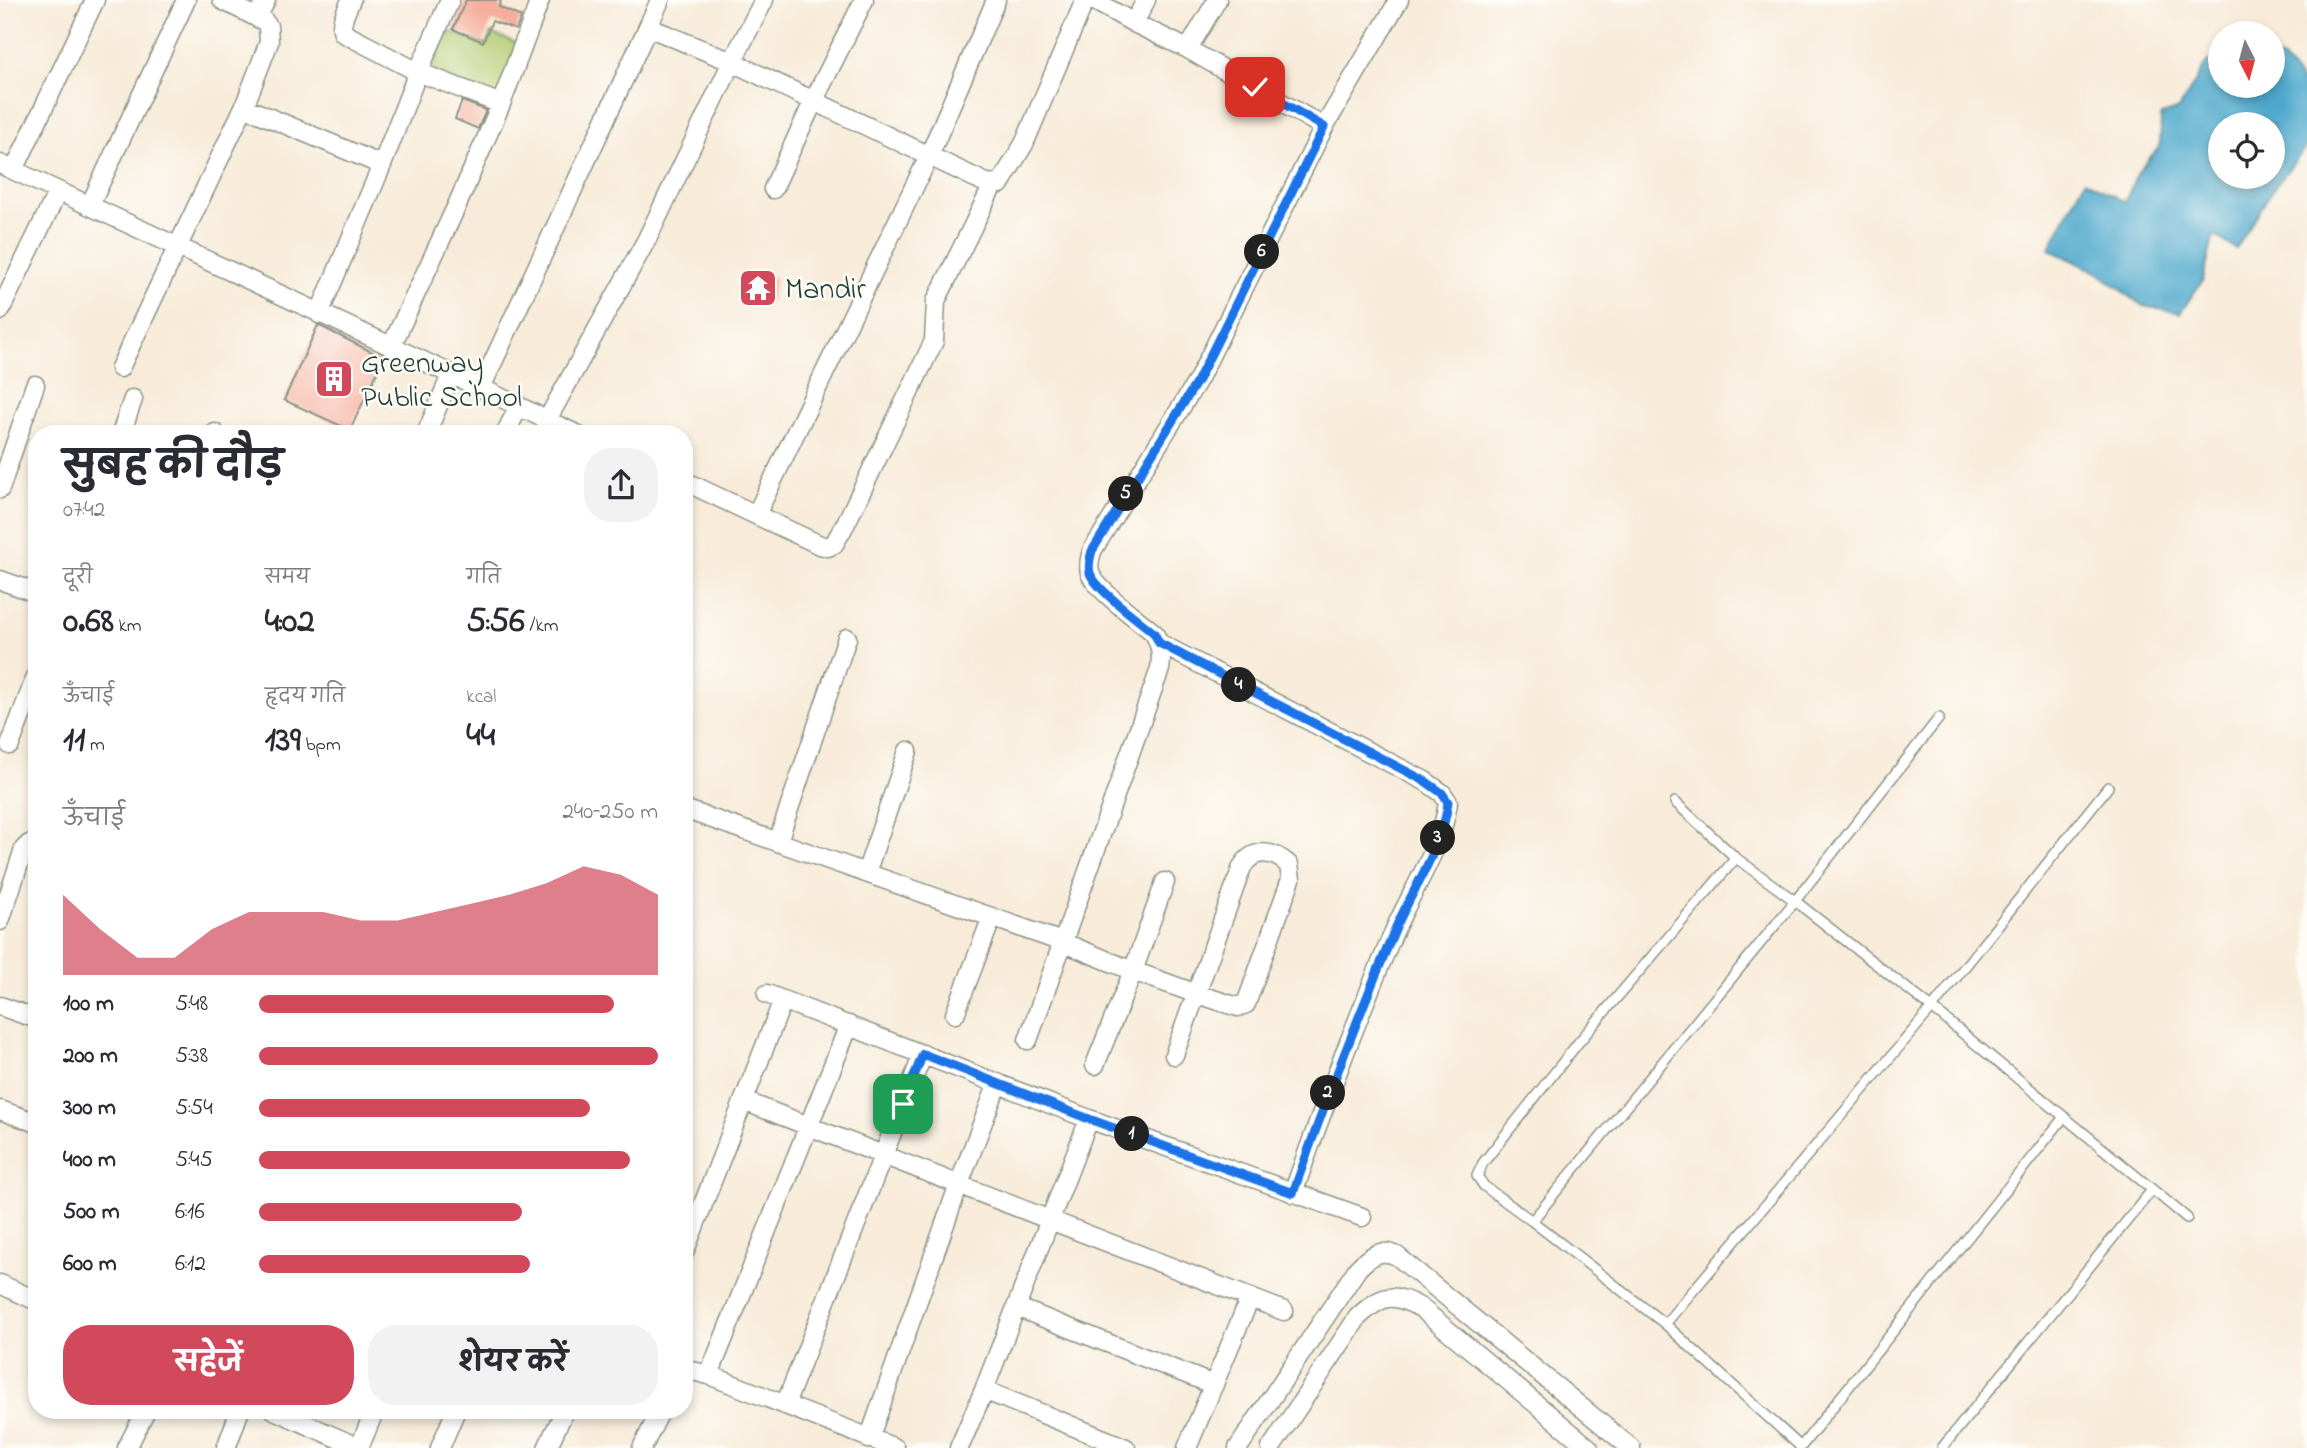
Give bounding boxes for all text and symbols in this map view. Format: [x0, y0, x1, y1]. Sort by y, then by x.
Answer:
north arrow [2208, 21, 2286, 98]
map controls [2208, 21, 2285, 189]
pin [1225, 57, 1285, 117]
icon: check [1236, 68, 1274, 106]
button: locate [2208, 112, 2285, 189]
pin: 6 [1244, 234, 1280, 270]
text: 6 [1257, 238, 1266, 265]
temple icon: Mandir [737, 267, 779, 309]
place label: Mandir [785, 269, 866, 313]
place label: Greenway Public School [361, 343, 522, 421]
building icon: Greenway Public School [313, 358, 355, 400]
text: सुबह की दौड़ [63, 440, 283, 496]
button: share [584, 448, 658, 522]
pin: 5 [1108, 476, 1144, 512]
text: 5 [1120, 480, 1131, 507]
text: 07:42 [63, 494, 105, 527]
text: दूरी [63, 565, 93, 592]
text: समय [265, 565, 310, 592]
text: गति [466, 565, 501, 592]
text: 0.68 [63, 597, 114, 648]
text: 4:02 [265, 597, 315, 648]
text: 5:56 [466, 597, 525, 648]
text: km [114, 613, 142, 640]
text: /km [525, 613, 558, 640]
pin: 4 [1222, 668, 1256, 702]
text: 4 [1235, 671, 1242, 698]
text: ऊँचाई [63, 684, 114, 711]
text: हृदय गति [265, 684, 345, 711]
text: kcal [466, 684, 497, 711]
text: 44 [466, 711, 495, 762]
text: 11 [63, 716, 85, 767]
text: 139 [265, 716, 301, 767]
text: m [85, 732, 105, 759]
text: bpm [301, 732, 341, 759]
text: 240–250 m [562, 796, 658, 829]
text: ऊँचाई [63, 803, 125, 836]
pin: 3 [1420, 820, 1456, 856]
text: 3 [1434, 824, 1441, 851]
text: 100 m [63, 988, 114, 1021]
text: 5:48 [175, 988, 208, 1021]
text: 200 m [63, 1040, 118, 1073]
text: 5:38 [175, 1040, 208, 1073]
pin [873, 1074, 933, 1134]
pin: 2 [1310, 1076, 1346, 1110]
text: 2 [1323, 1079, 1332, 1106]
icon: arrive [884, 1085, 922, 1123]
text: 300 m [63, 1092, 116, 1125]
text: 5:54 [175, 1092, 213, 1125]
pin: 1 [1114, 1116, 1150, 1152]
text: 1 [1128, 1120, 1135, 1147]
text: 400 m [63, 1144, 116, 1177]
text: 5:45 [175, 1144, 213, 1177]
text: 500 m [63, 1196, 120, 1229]
text: 6:16 [175, 1196, 205, 1229]
text: 600 m [63, 1248, 117, 1281]
text: 6:12 [175, 1248, 206, 1281]
button: सहेजें [63, 1325, 354, 1405]
button: शेयर करें [368, 1325, 658, 1405]

